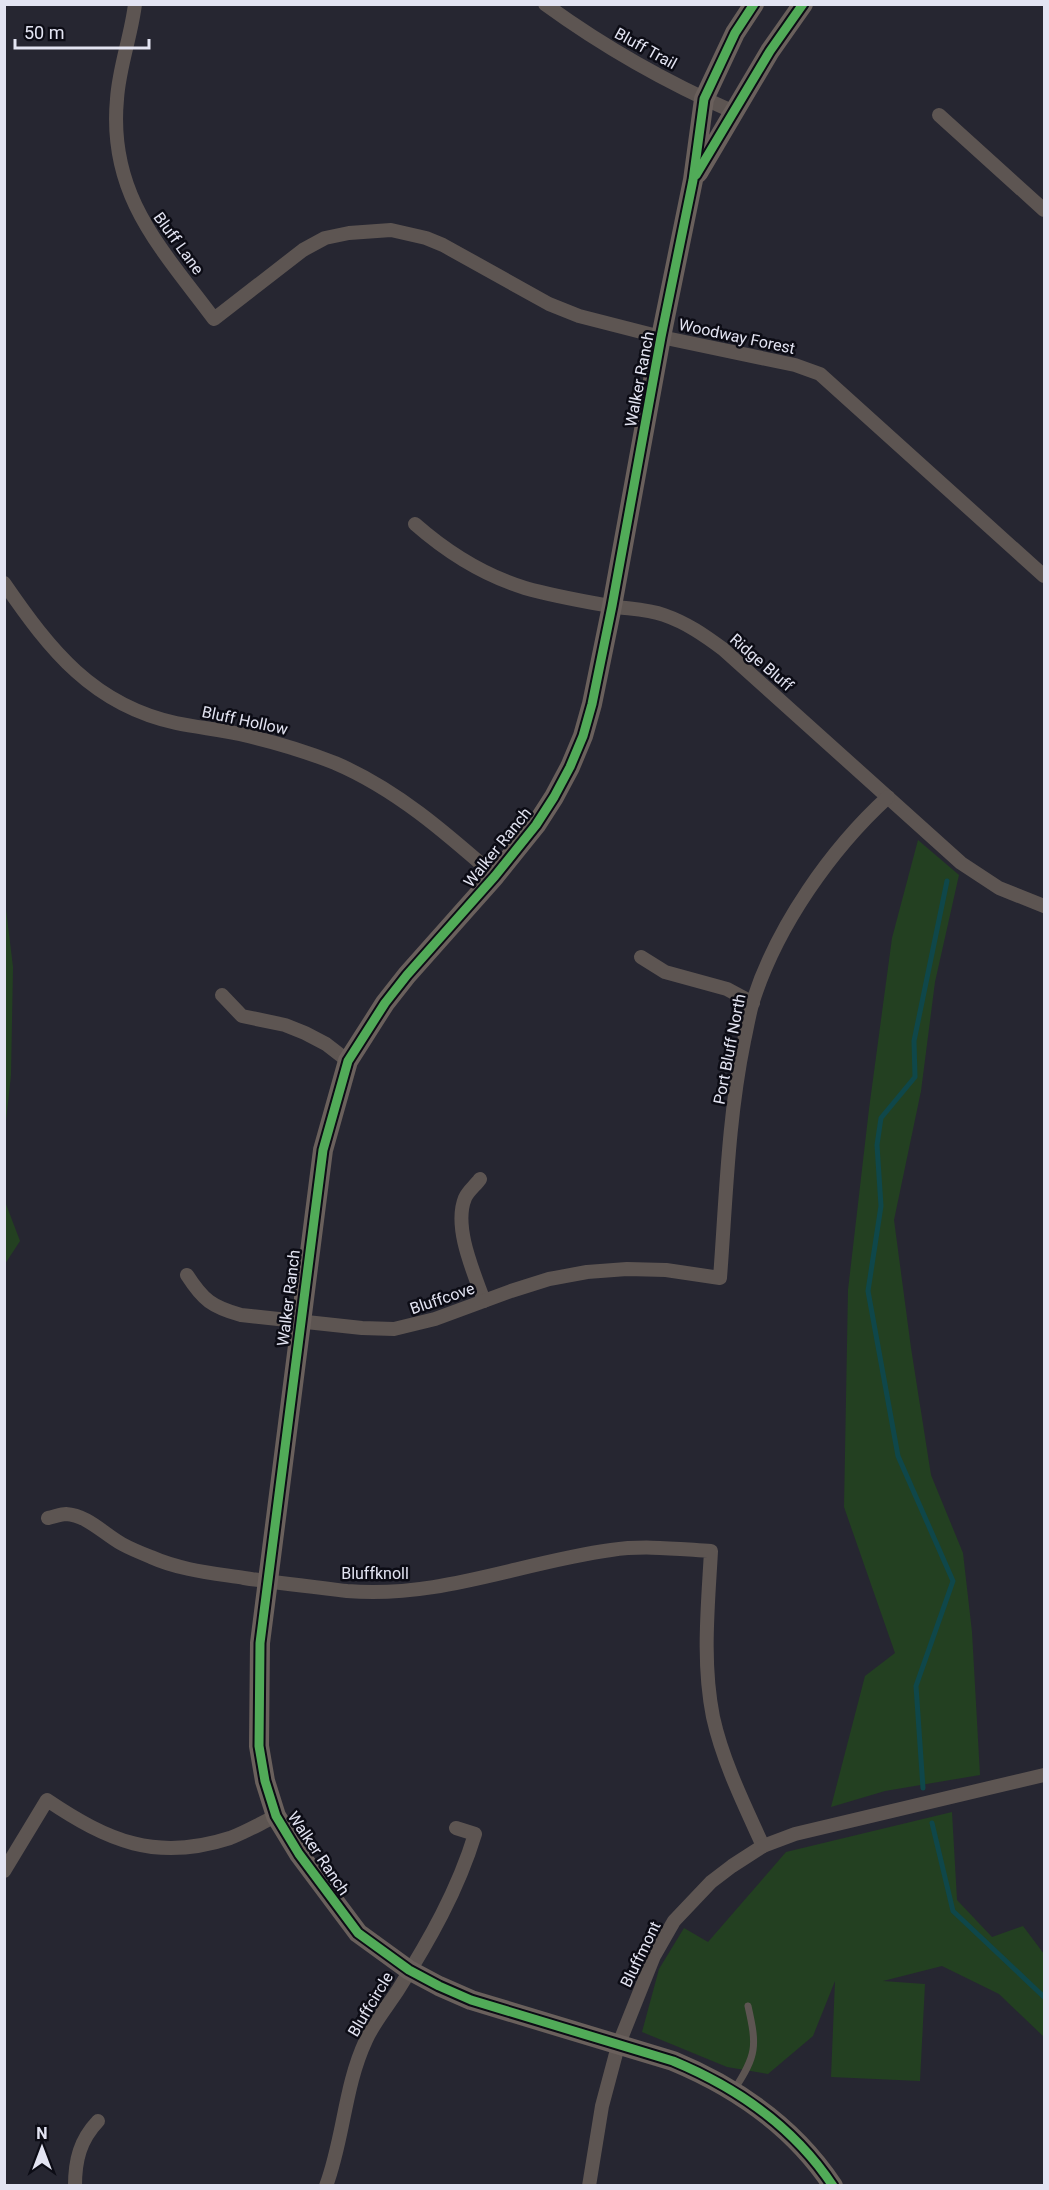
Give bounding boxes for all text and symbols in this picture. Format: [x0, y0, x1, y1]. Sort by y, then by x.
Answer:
scale bar [15, 12, 148, 50]
text: 50 m [24, 22, 64, 43]
street label: Bluff Trail [611, 24, 680, 73]
street label: Bluff Lane [150, 208, 208, 278]
street label: Woodway Forest [677, 315, 797, 358]
street label: Walker Ranch [621, 330, 658, 428]
street label: Ridge Bluff [726, 630, 798, 695]
street label: Bluff Hollow [200, 702, 290, 739]
street label: Walker Ranch [459, 804, 535, 891]
street label: Port Bluff North [709, 992, 750, 1106]
street label: Walker Ranch [273, 1249, 304, 1347]
street label: Bluffcove [407, 1279, 477, 1318]
street label: Bluffknoll [341, 1564, 409, 1583]
street label: Walker Ranch [284, 1808, 354, 1899]
street label: Bluffmont [616, 1918, 665, 1990]
street label: Bluffcircle [344, 1969, 397, 2040]
north arrow [12, 2118, 72, 2178]
text: N [36, 2124, 48, 2143]

